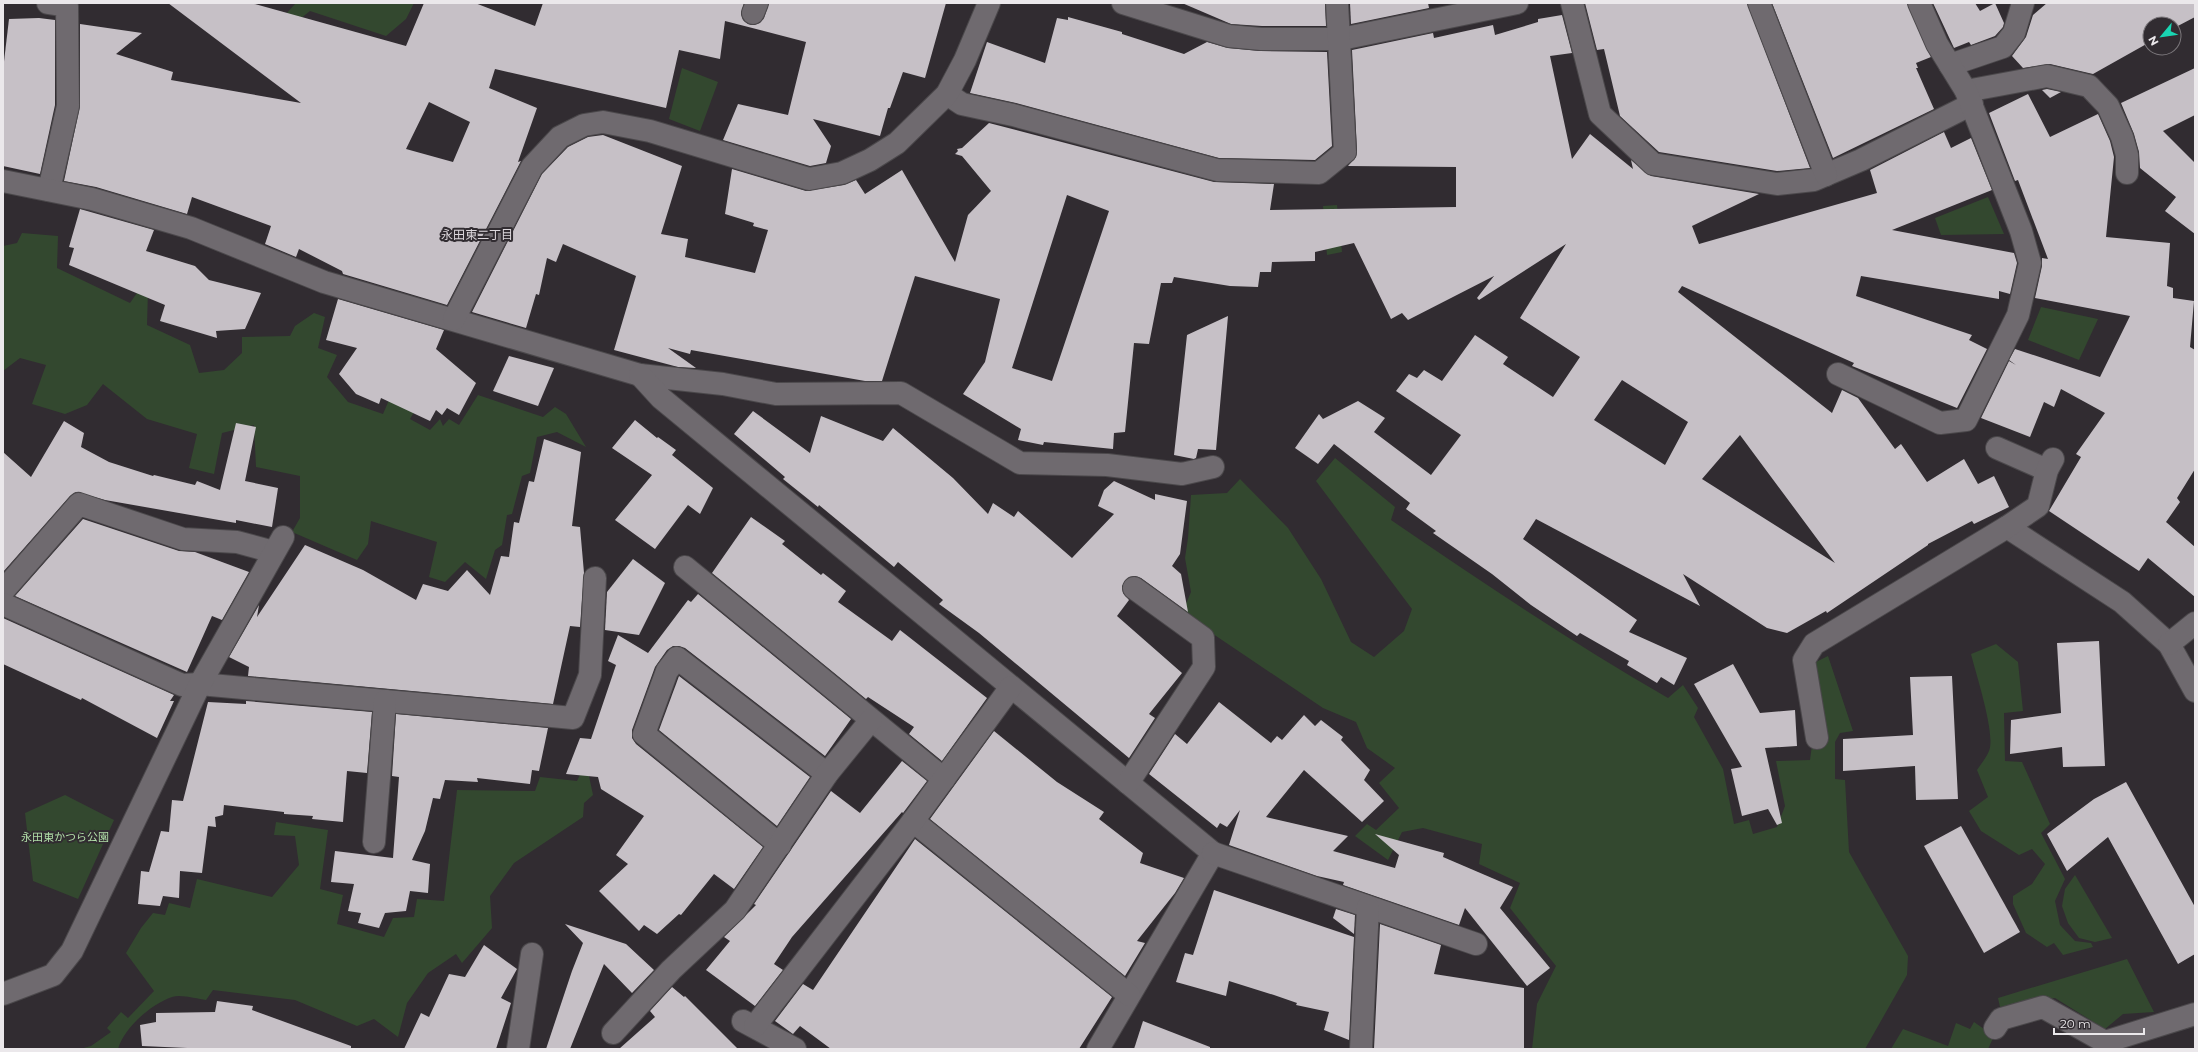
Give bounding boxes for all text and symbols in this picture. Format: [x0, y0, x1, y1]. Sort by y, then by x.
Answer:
north arrow [2142, 16, 2182, 56]
text: N [2145, 34, 2162, 48]
district label: 永田東二丁目 [441, 227, 513, 242]
park label: 永田東かつら公園 [21, 830, 109, 844]
scale bar [2054, 1010, 2144, 1036]
text: 20 m [2060, 1016, 2091, 1031]

